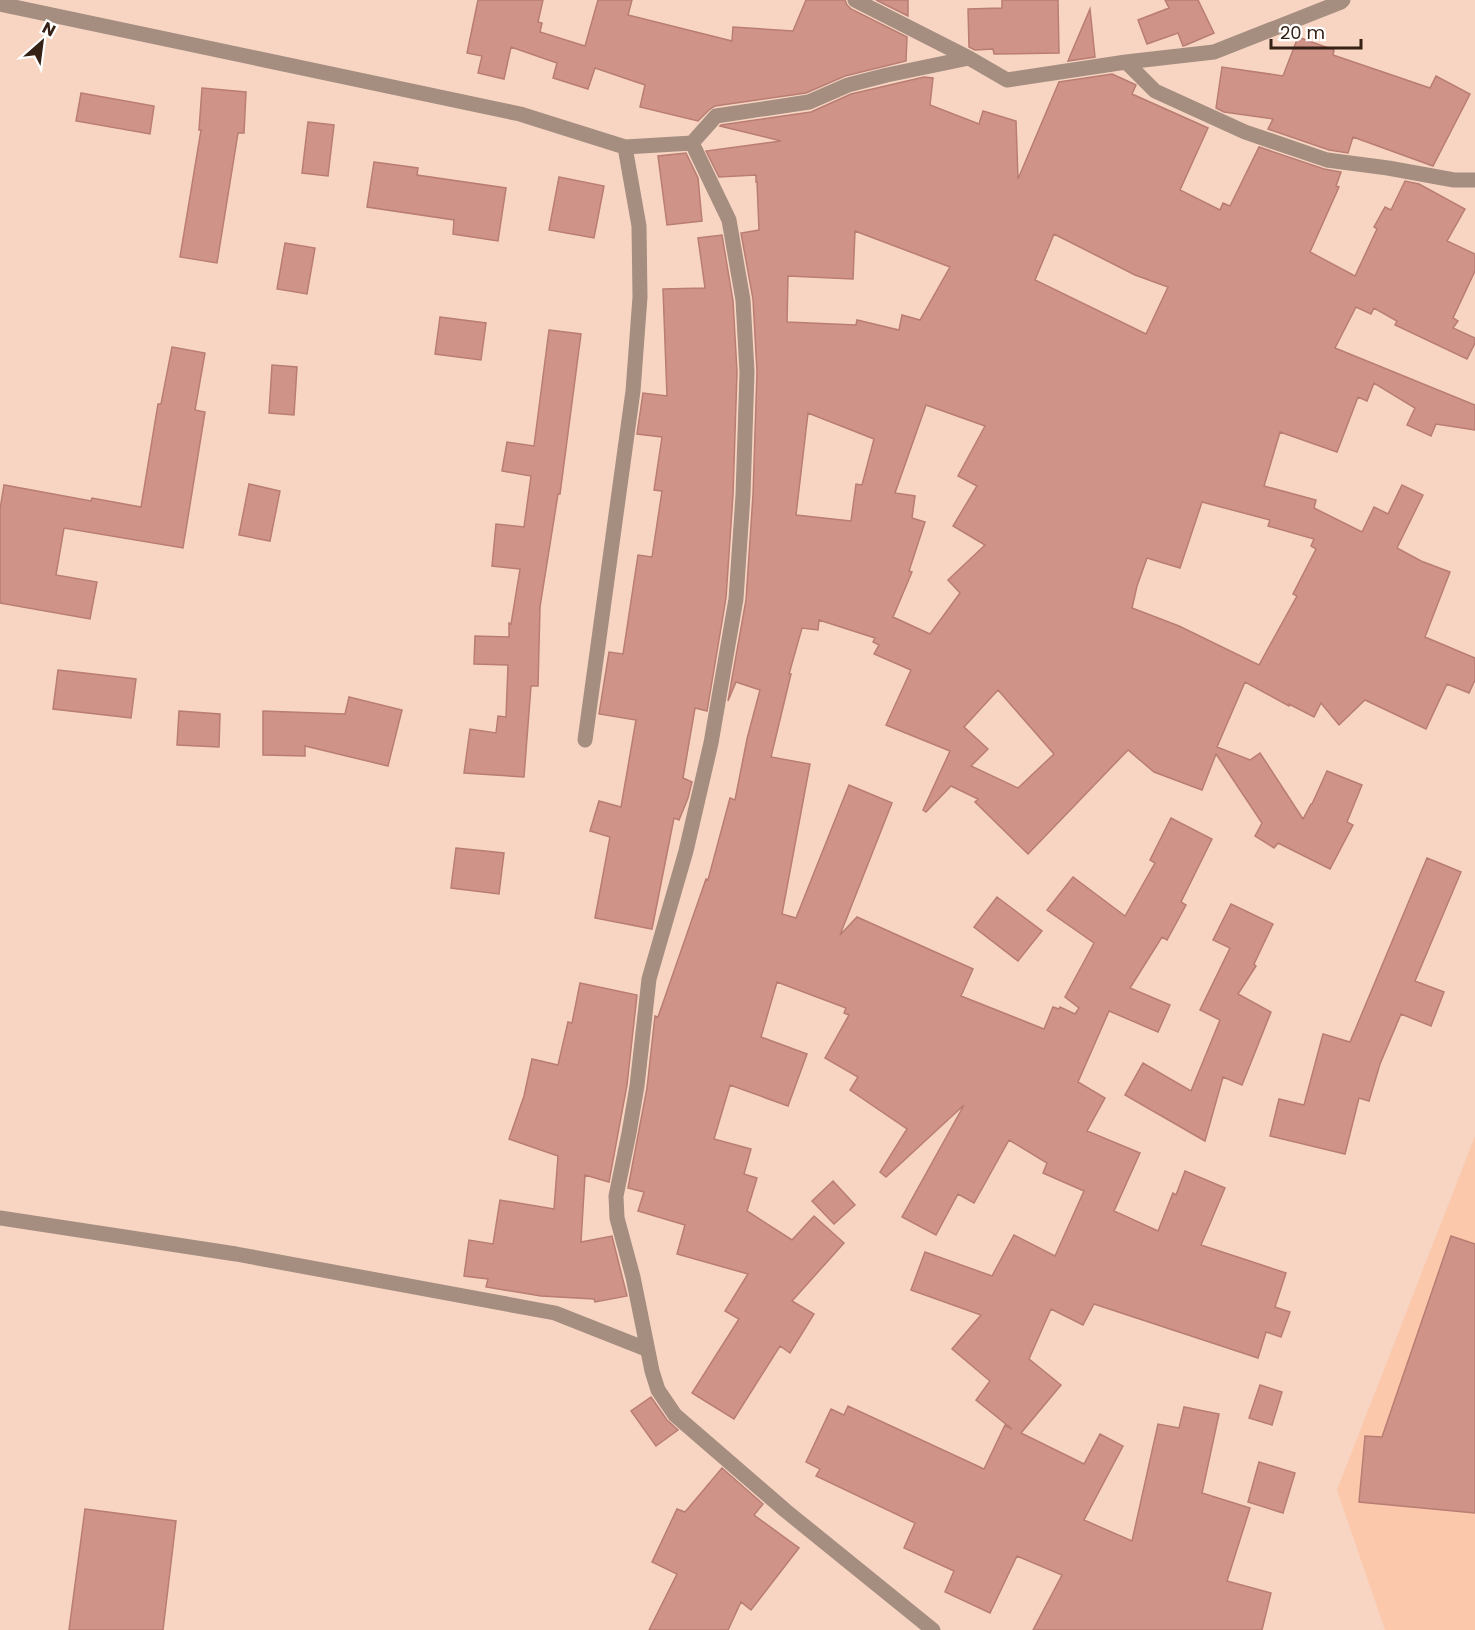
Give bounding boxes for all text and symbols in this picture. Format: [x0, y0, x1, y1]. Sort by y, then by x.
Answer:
north arrow [12, 12, 72, 72]
scale bar [1271, 12, 1361, 50]
text: N [38, 16, 60, 42]
text: 20 m [1280, 20, 1325, 45]

